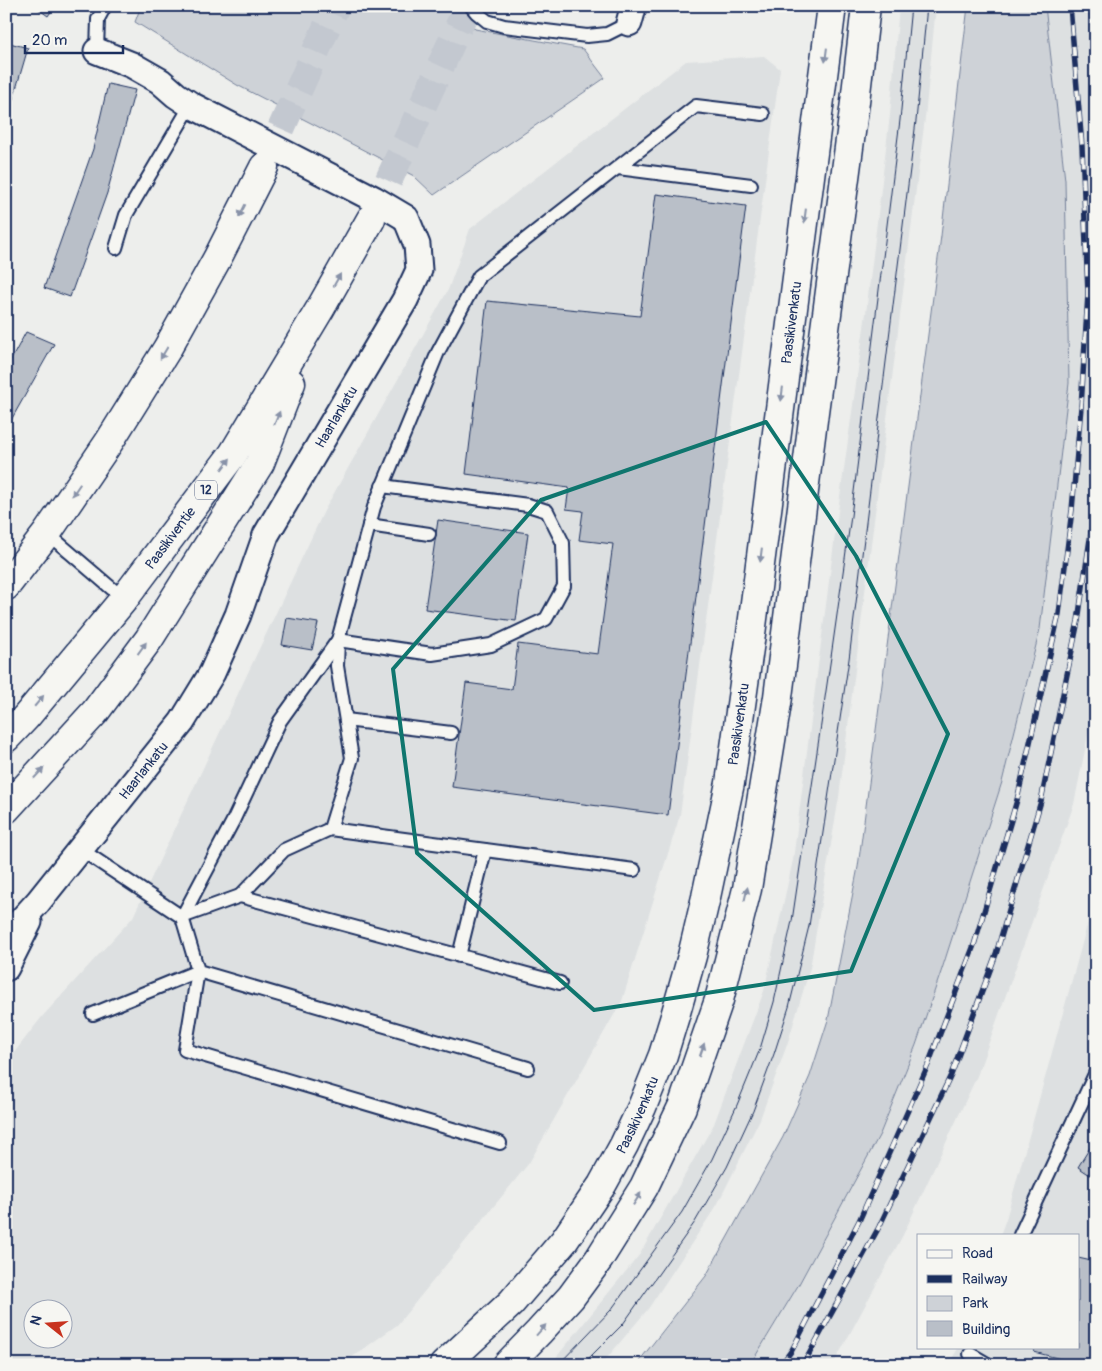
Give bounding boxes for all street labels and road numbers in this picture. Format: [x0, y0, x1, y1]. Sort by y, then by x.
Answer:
street label: Paasikivenkatu [777, 280, 805, 365]
street label: Haarlankatu [311, 383, 361, 451]
road number: 12 [195, 480, 217, 500]
street label: Paasikiventie [141, 503, 199, 572]
street label: Paasikivenkatu [724, 682, 753, 767]
street label: Haarlankatu [115, 738, 171, 803]
street label: Paasikivenkatu [612, 1074, 662, 1157]

